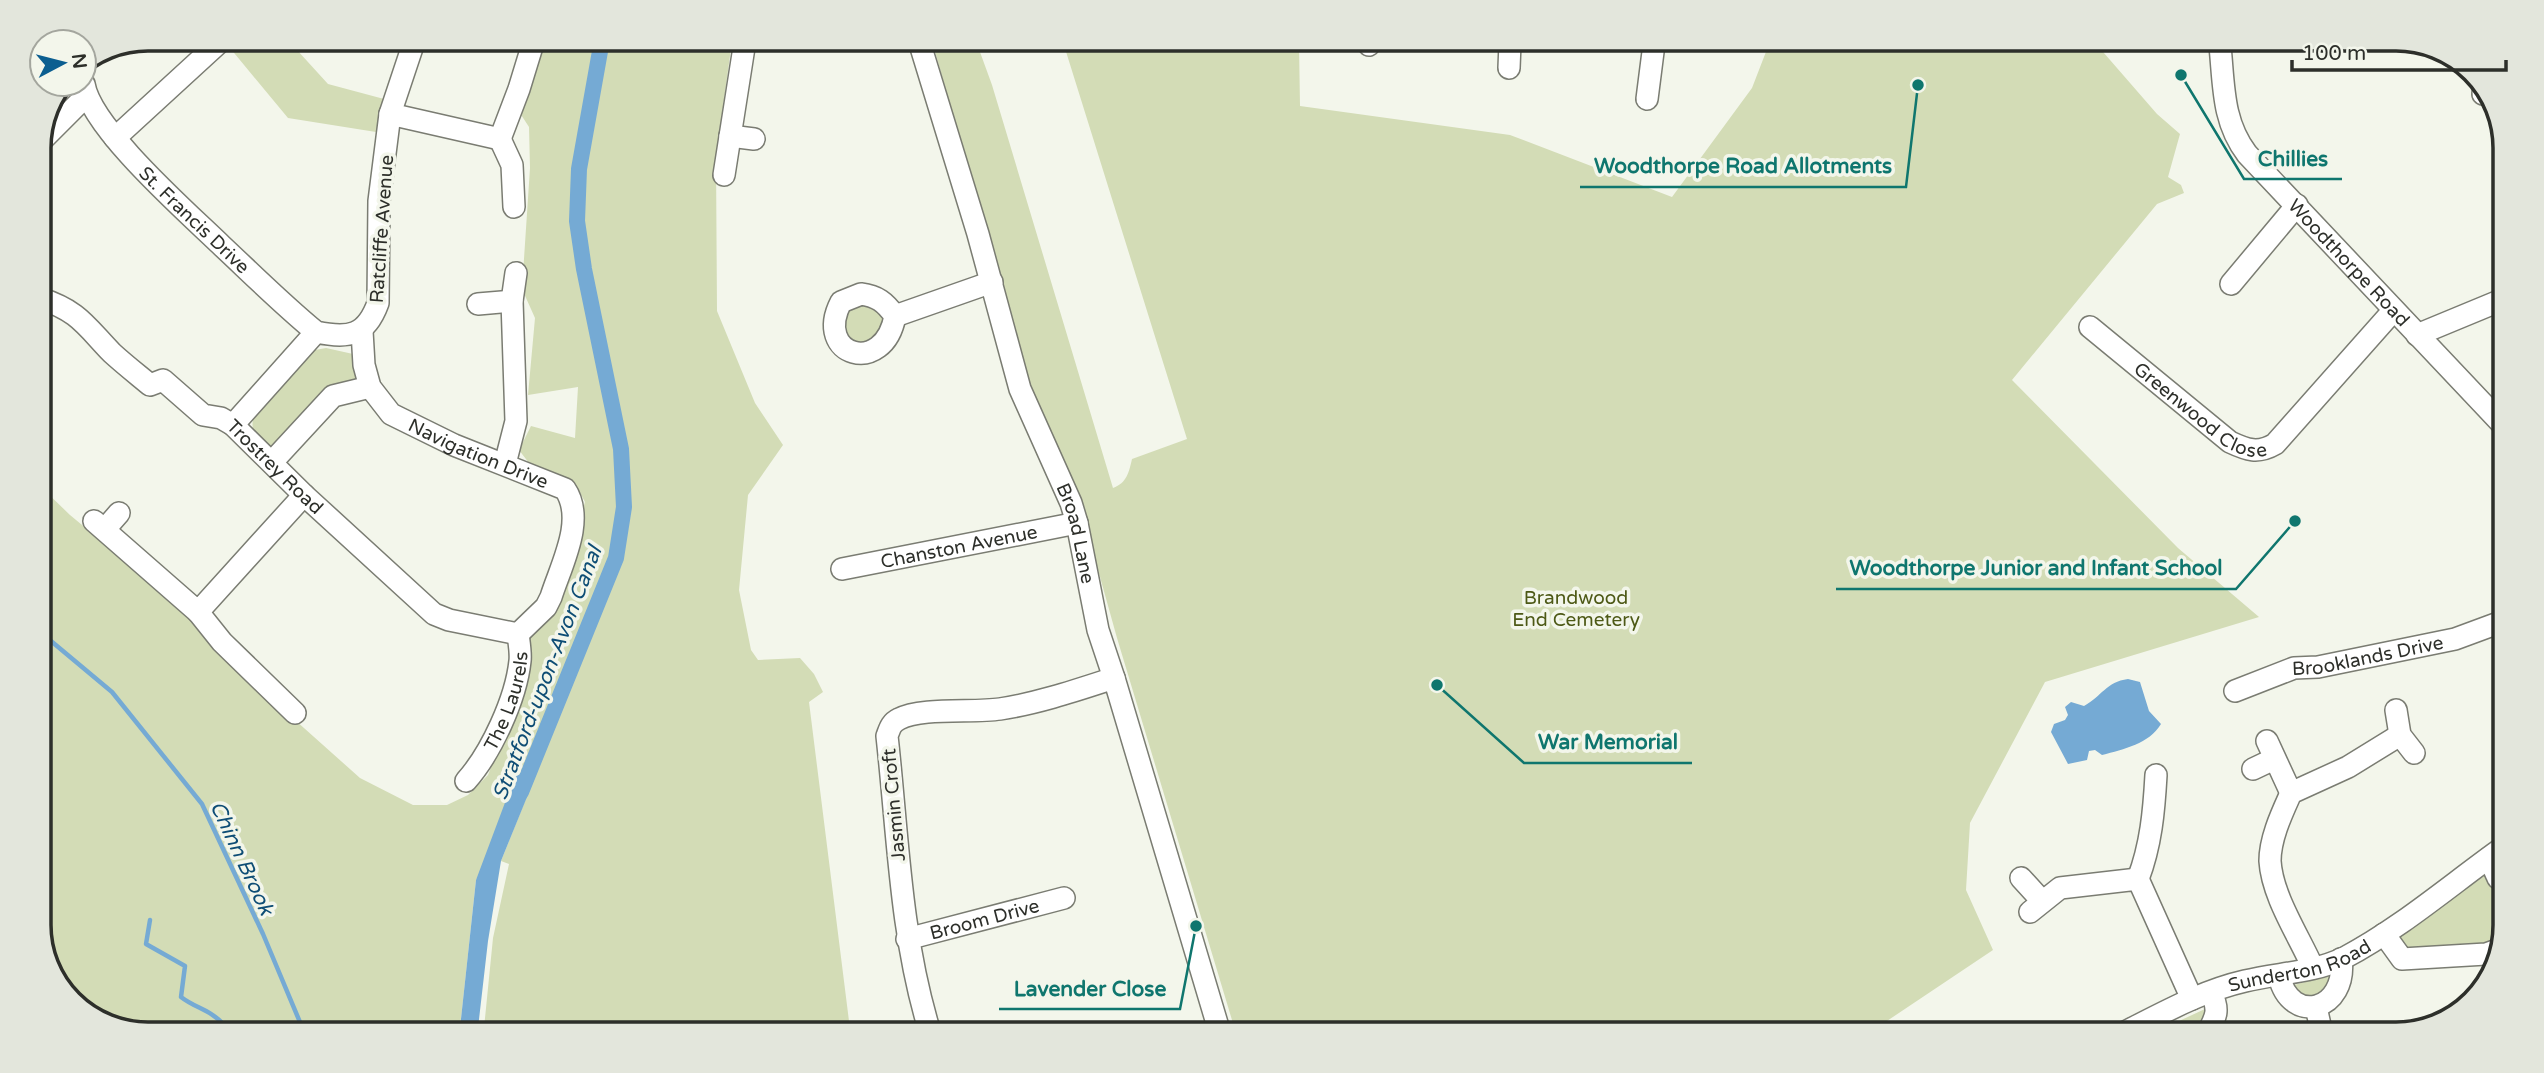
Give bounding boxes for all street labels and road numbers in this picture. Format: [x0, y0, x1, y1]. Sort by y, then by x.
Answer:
street label: Ratcliffe Avenue [366, 154, 398, 304]
street label: St. Francis Drive [134, 162, 254, 278]
street label: Woodthorpe Road [2283, 195, 2414, 331]
street label: Greenwood Close [2129, 358, 2269, 462]
street label: Navigation Drive [404, 414, 551, 493]
street label: Trostrey Road [222, 415, 327, 519]
street label: Broad Lane [1052, 480, 1099, 586]
street label: Chanston Avenue [879, 521, 1039, 573]
street label: Brooklands Drive [2292, 632, 2445, 680]
street label: The Laurels [480, 651, 532, 755]
street label: Jasmin Croft [878, 748, 910, 862]
street label: Broom Drive [927, 895, 1042, 945]
street label: Sunderton Road [2226, 935, 2375, 997]

